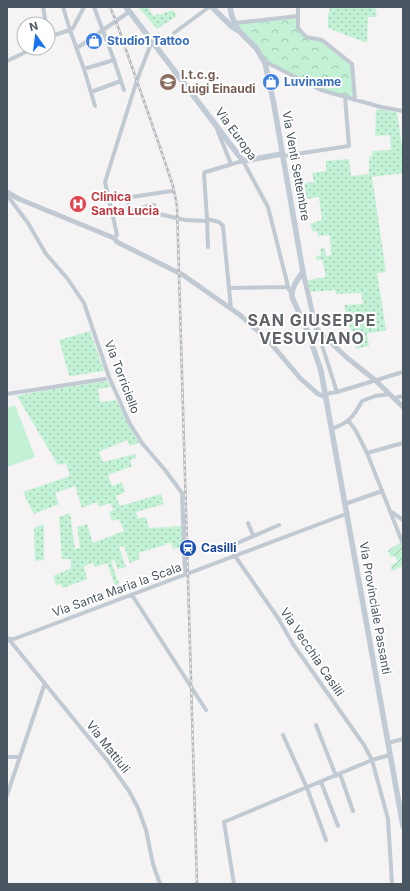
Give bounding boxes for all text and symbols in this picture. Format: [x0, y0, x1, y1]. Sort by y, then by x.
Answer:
north arrow [16, 16, 56, 56]
text: N [28, 18, 39, 34]
shop icon: Studio1 Tattoo [84, 31, 104, 51]
place label: Studio1 Tattoo [107, 33, 190, 48]
place label: I.t.c.g. Luigi Einaudi [181, 67, 255, 96]
school or university icon: I.t.c.g. Luigi Einaudi [158, 72, 178, 92]
shop icon: Luviname [261, 72, 281, 92]
place label: Luviname [284, 74, 341, 89]
street label: Via Europa [212, 104, 260, 163]
street label: Via Venti Settembre [279, 110, 314, 222]
place label: Clinica Santa Lucia [91, 189, 159, 218]
hospital icon: Clinica Santa Lucia [68, 194, 88, 214]
district label: SAN GIUSEPPE VESUVIANO [247, 310, 377, 348]
street label: Via Torriciello [102, 338, 143, 416]
station icon: Casilli [178, 538, 198, 558]
place label: Casilli [201, 540, 237, 555]
street label: Via Provinciale Passanti [356, 540, 395, 676]
street label: Via Santa Maria la Scala [50, 559, 183, 620]
street label: Via Vecchia Casilli [277, 605, 348, 699]
street label: Via Mattiuli [83, 718, 134, 776]

